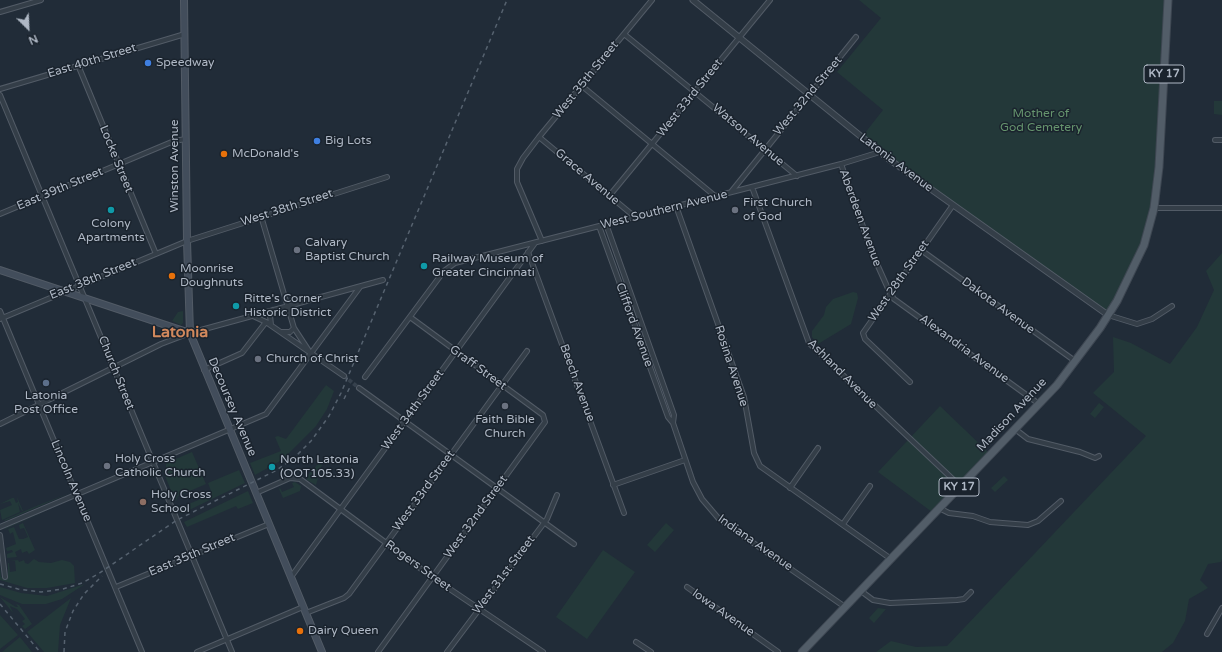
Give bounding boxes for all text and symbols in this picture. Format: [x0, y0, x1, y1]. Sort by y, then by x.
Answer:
north arrow [8, 8, 48, 48]
text: N [26, 32, 40, 47]
street label: West 35th Street [550, 38, 622, 122]
street label: East 40th Street [46, 41, 138, 81]
street label: West 32nd Street [771, 53, 845, 139]
place label: Speedway [156, 56, 215, 70]
street label: West 33rd Street [654, 56, 726, 140]
marker: Speedway [143, 58, 153, 68]
road number: KY 17 [1144, 65, 1184, 83]
street label: Watson Avenue [709, 101, 787, 169]
park label: Mother of God Cemetery [1000, 107, 1082, 135]
street label: Winston Avenue [168, 119, 182, 213]
street label: Locke Street [96, 123, 136, 195]
street label: Latonia Avenue [856, 131, 936, 195]
place label: Big Lots [325, 134, 371, 148]
marker: Big Lots [312, 136, 322, 146]
street label: Grace Avenue [552, 146, 622, 208]
place label: McDonald's [232, 147, 299, 161]
marker: McDonald's [219, 149, 229, 159]
street label: East 39th Street [15, 164, 105, 214]
street label: Aberdeen Avenue [836, 168, 884, 268]
street label: West 38th Street [239, 186, 335, 230]
street label: West Southern Avenue [599, 187, 729, 233]
place label: First Church of God [743, 196, 812, 224]
marker: Colony Apartments [106, 205, 116, 215]
marker: First Church of God [730, 205, 740, 215]
place label: Colony Apartments [77, 217, 145, 245]
place label: Calvary Baptist Church [305, 236, 390, 264]
street label: West 28th Street [866, 237, 932, 325]
marker: Calvary Baptist Church [292, 245, 302, 255]
place label: Railway Museum of Greater Cincinnati [432, 252, 543, 280]
street label: East 38th Street [48, 255, 138, 303]
marker: Railway Museum of Greater Cincinnati [419, 261, 429, 271]
place label: Moonrise Doughnuts [180, 262, 243, 290]
marker: Moonrise Doughnuts [167, 271, 177, 281]
street label: Dakota Avenue [959, 275, 1037, 337]
street label: Clifford Avenue [612, 281, 656, 369]
place label: Ritte's Corner Historic District [244, 292, 331, 320]
marker: Ritte's Corner Historic District [231, 301, 241, 311]
street label: Alexandria Avenue [916, 312, 1012, 386]
district label: Latonia [152, 323, 208, 343]
street label: Rosina Avenue [711, 323, 751, 409]
street label: Church Street [95, 334, 137, 412]
street label: Ashland Avenue [804, 336, 880, 412]
street label: Graff Street [447, 342, 509, 394]
street label: Beech Avenue [556, 342, 598, 424]
place label: Church of Christ [266, 352, 359, 366]
marker: Church of Christ [253, 354, 263, 364]
street label: Decoursey Avenue [205, 355, 259, 459]
street label: West 34th Street [379, 367, 447, 453]
street label: Madison Avenue [974, 375, 1050, 455]
marker: Latonia Post Office [41, 378, 51, 388]
place label: Latonia Post Office [14, 389, 78, 417]
marker: Faith Bible Church [500, 401, 510, 411]
place label: Faith Bible Church [475, 413, 535, 441]
street label: Lincoln Avenue [47, 438, 95, 524]
street label: West 33rd Street [390, 448, 458, 534]
place label: Holy Cross Catholic Church [115, 452, 206, 480]
place label: North Latonia (OOT105.33) [280, 453, 359, 481]
marker: Holy Cross Catholic Church [102, 461, 112, 471]
marker: North Latonia (OOT105.33) [267, 462, 277, 472]
street label: West 32nd Street [441, 473, 511, 561]
road number: KY 17 [939, 478, 979, 496]
place label: Holy Cross School [151, 488, 211, 516]
marker: Holy Cross School [138, 497, 148, 507]
street label: Indiana Avenue [715, 512, 795, 574]
street label: East 35th Street [147, 530, 237, 580]
street label: West 31st Street [470, 533, 538, 617]
street label: Rogers Street [382, 537, 454, 595]
street label: Iowa Avenue [689, 586, 757, 640]
place label: Dairy Queen [308, 624, 379, 638]
marker: Dairy Queen [295, 626, 305, 636]

